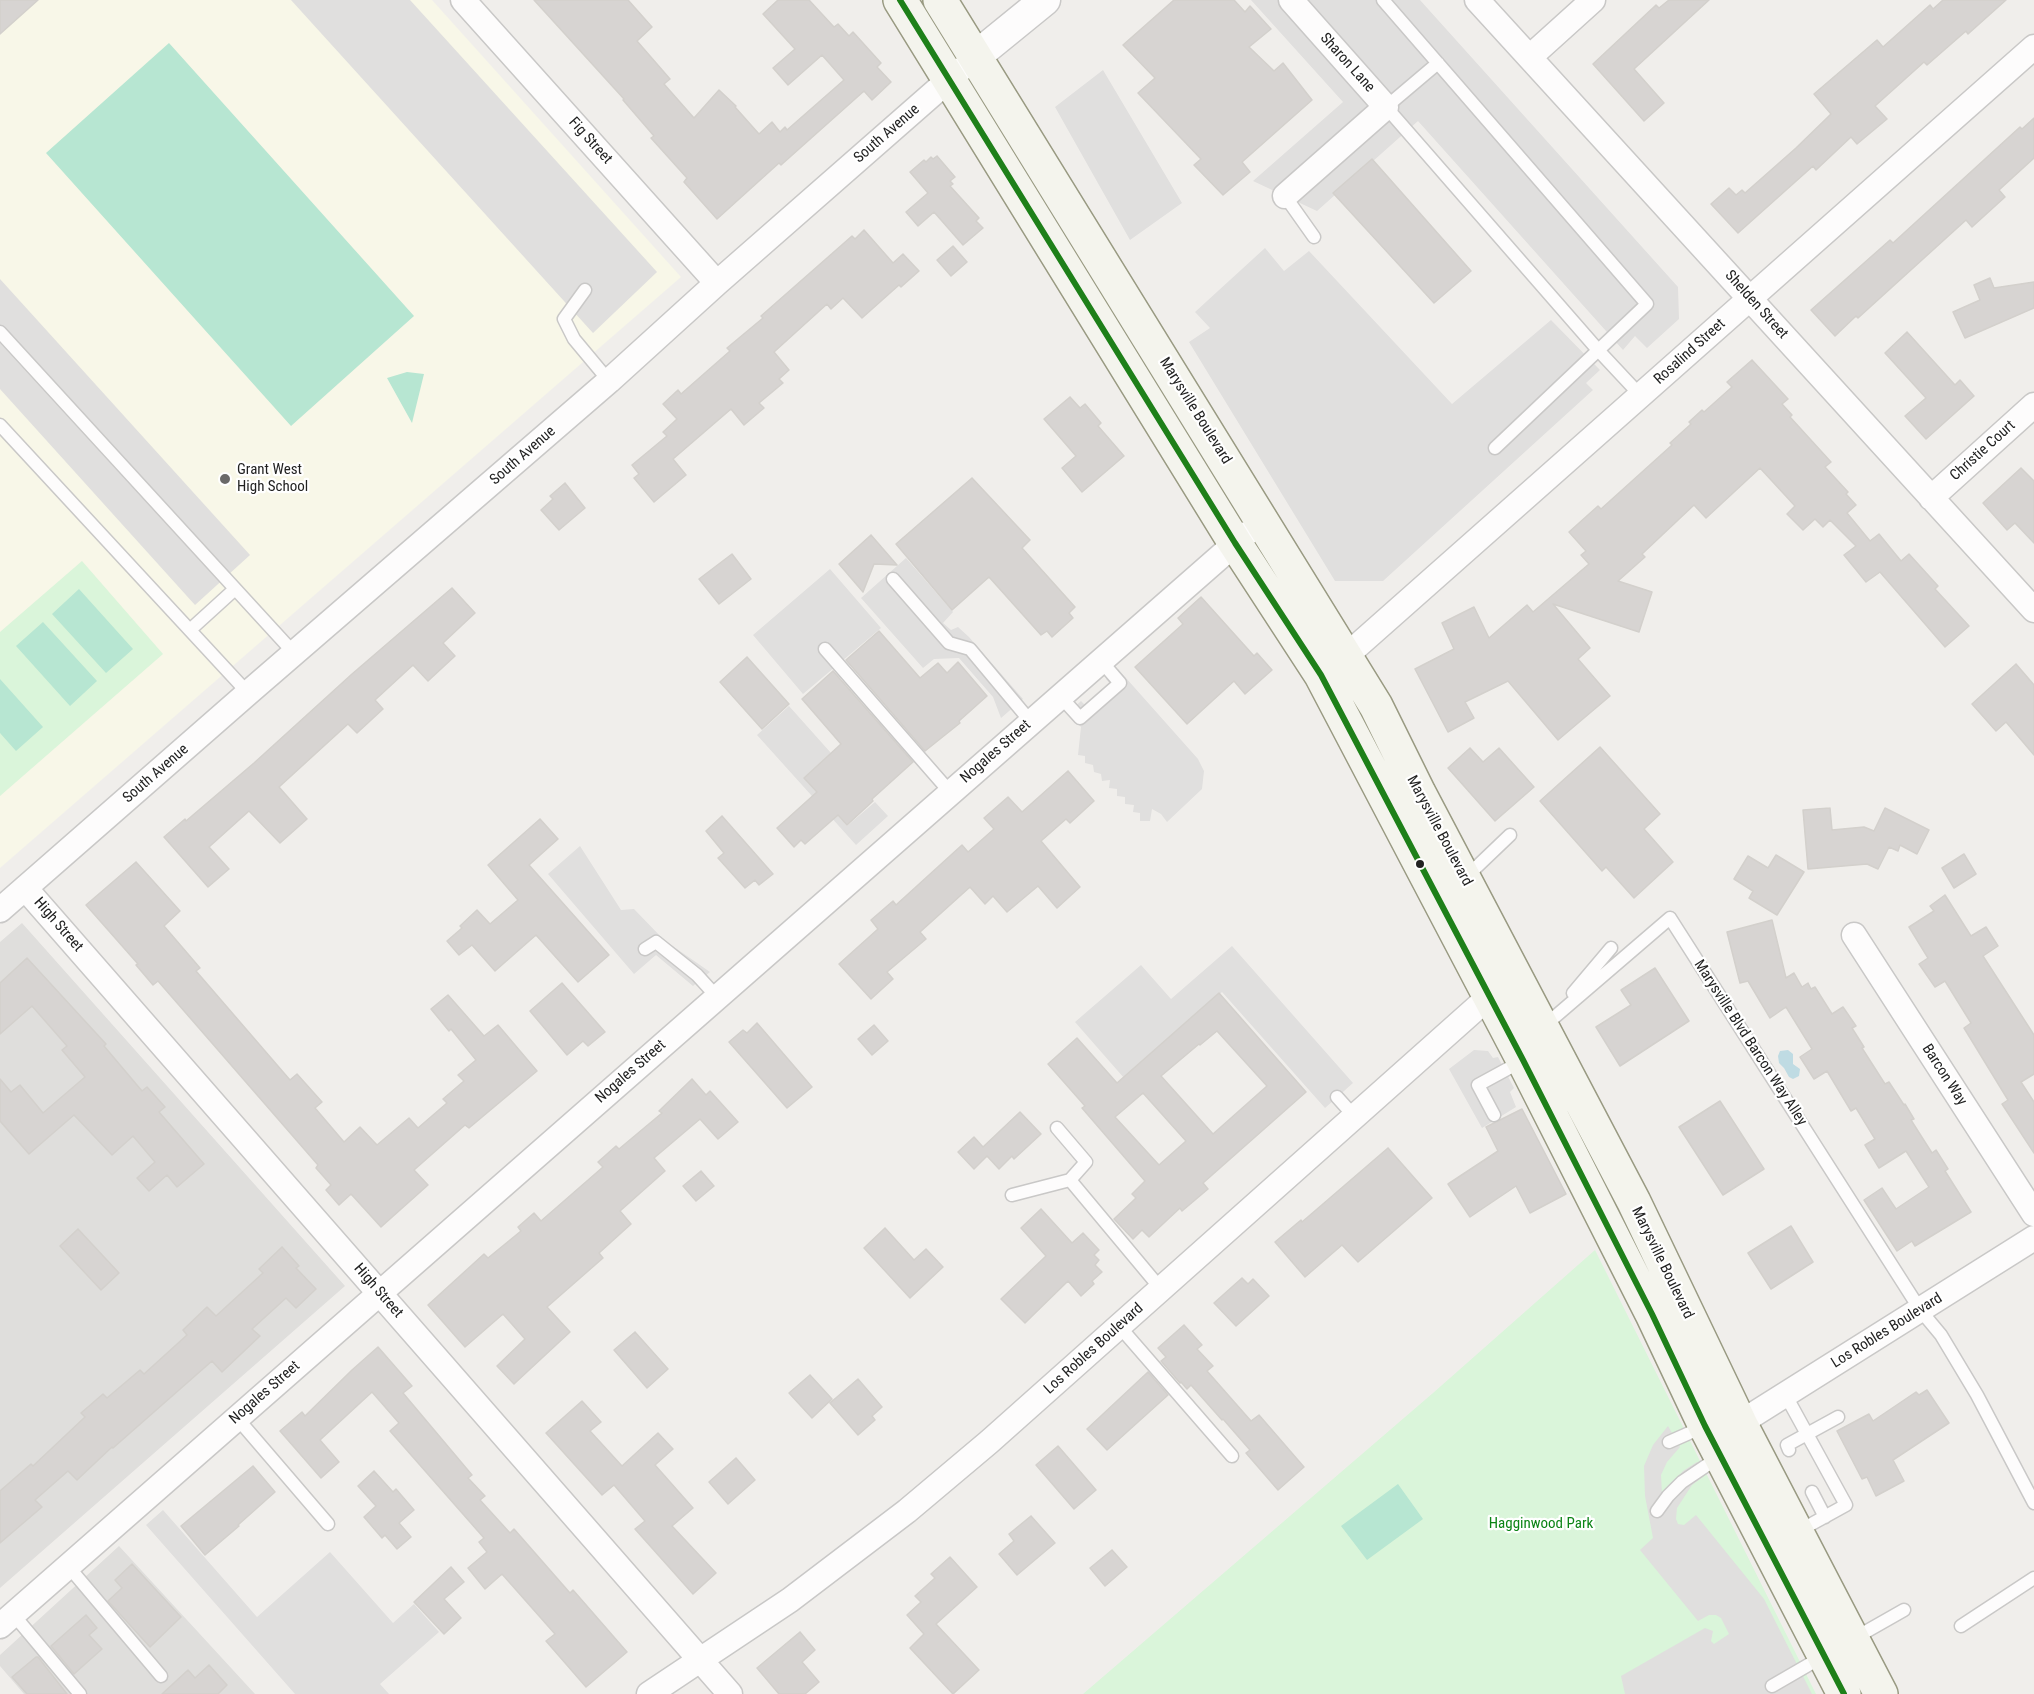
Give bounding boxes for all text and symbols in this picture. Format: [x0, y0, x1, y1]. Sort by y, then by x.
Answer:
street label: Sharon Lane [1316, 30, 1378, 96]
street label: South Avenue [851, 101, 923, 167]
street label: Fig Street [564, 114, 616, 168]
street label: Shelden Street [1721, 267, 1791, 343]
street label: Rosalind Street [1651, 315, 1729, 389]
street label: Marysville Boulevard [1155, 354, 1235, 468]
street label: Christie Court [1947, 417, 2019, 485]
street label: South Avenue [487, 423, 559, 489]
place label: Grant West High School [237, 461, 308, 496]
marker: Grant West High School [218, 472, 232, 486]
street label: Nogales Street [957, 717, 1035, 787]
street label: South Avenue [120, 741, 192, 807]
street label: Marysville Boulevard [1402, 773, 1476, 889]
unlabelled marker [1414, 858, 1426, 870]
street label: High Street [30, 894, 86, 956]
street label: Marysville Blvd Barcon Way Alley [1690, 957, 1810, 1129]
street label: Nogales Street [592, 1037, 670, 1107]
street label: Barcon Way [1918, 1041, 1970, 1109]
street label: Marysville Boulevard [1627, 1204, 1697, 1322]
street label: High Street [350, 1260, 406, 1322]
street label: Los Robles Boulevard [1828, 1290, 1946, 1372]
street label: Los Robles Boulevard [1041, 1300, 1147, 1398]
street label: Nogales Street [226, 1358, 304, 1428]
park label: Hagginwood Park [1489, 1515, 1593, 1533]

